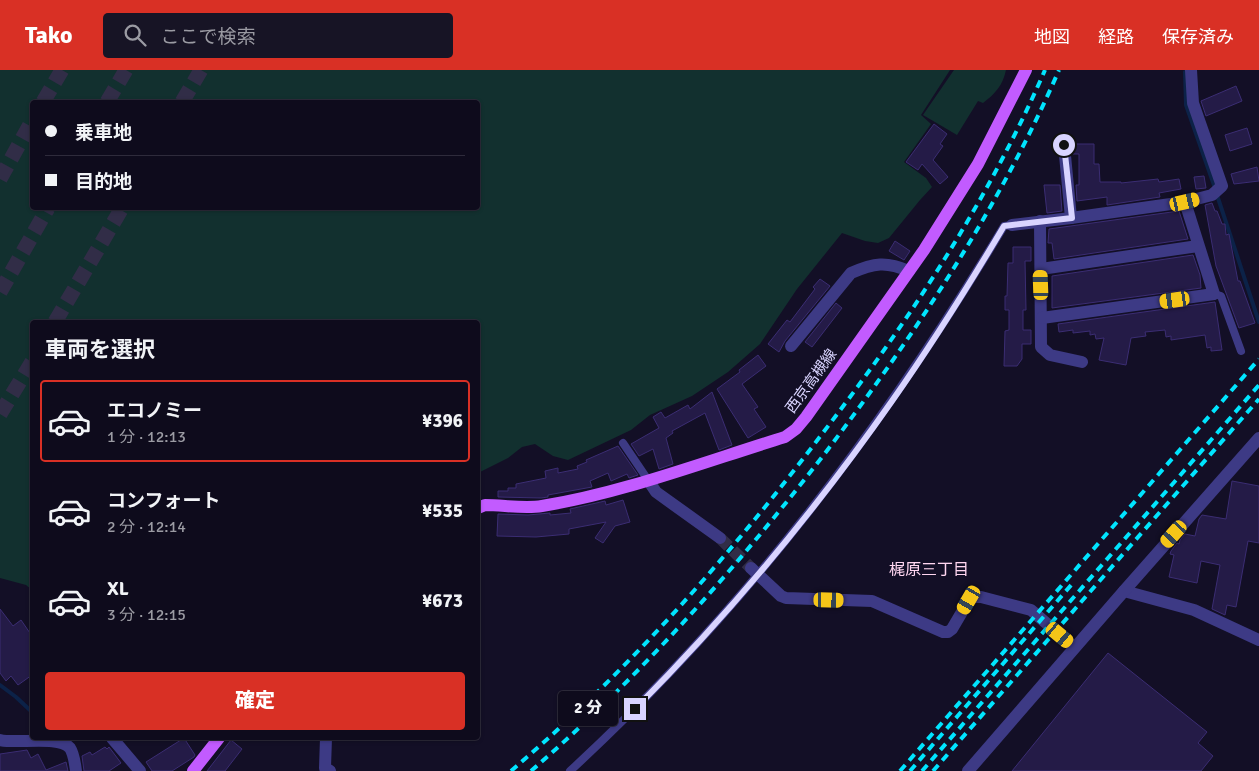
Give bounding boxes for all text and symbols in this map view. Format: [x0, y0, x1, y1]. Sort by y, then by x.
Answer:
search box [103, 13, 453, 58]
text: Tako [25, 20, 73, 50]
icon: search [121, 21, 149, 49]
text: ここで検索 [161, 25, 256, 49]
text: 地図 [1034, 26, 1070, 48]
text: 経路 [1098, 26, 1134, 48]
text: 保存済み [1162, 26, 1234, 48]
text: 乗車地 [75, 121, 132, 145]
route start [1053, 134, 1075, 156]
text: 目的地 [75, 170, 132, 194]
car [1168, 191, 1201, 213]
car [1032, 270, 1049, 300]
car [1159, 290, 1190, 310]
text: 車両を選択 [45, 336, 155, 363]
street label: 西京高槻線 [782, 345, 840, 417]
icon: car [47, 399, 92, 444]
text: エコノミー [107, 399, 202, 423]
text: ¥396 [422, 409, 463, 433]
text: 1 分 · 12:13 [107, 427, 186, 447]
icon: car [47, 489, 92, 534]
text: コンフォート [107, 489, 220, 513]
text: ¥535 [422, 499, 463, 523]
text: 2 分 · 12:14 [107, 517, 186, 537]
car [1158, 518, 1189, 550]
district label: 梶原三丁目 [889, 560, 969, 580]
text: XL [107, 577, 129, 601]
icon: car [47, 579, 92, 624]
car [955, 583, 982, 617]
text: ¥673 [422, 589, 463, 613]
car [813, 592, 844, 608]
text: 3 分 · 12:15 [107, 605, 186, 625]
car [1043, 620, 1076, 650]
button: 確定 [45, 672, 465, 730]
callout: 2 分 [558, 692, 618, 726]
text: 2 分 [574, 698, 602, 718]
route end [624, 698, 646, 720]

